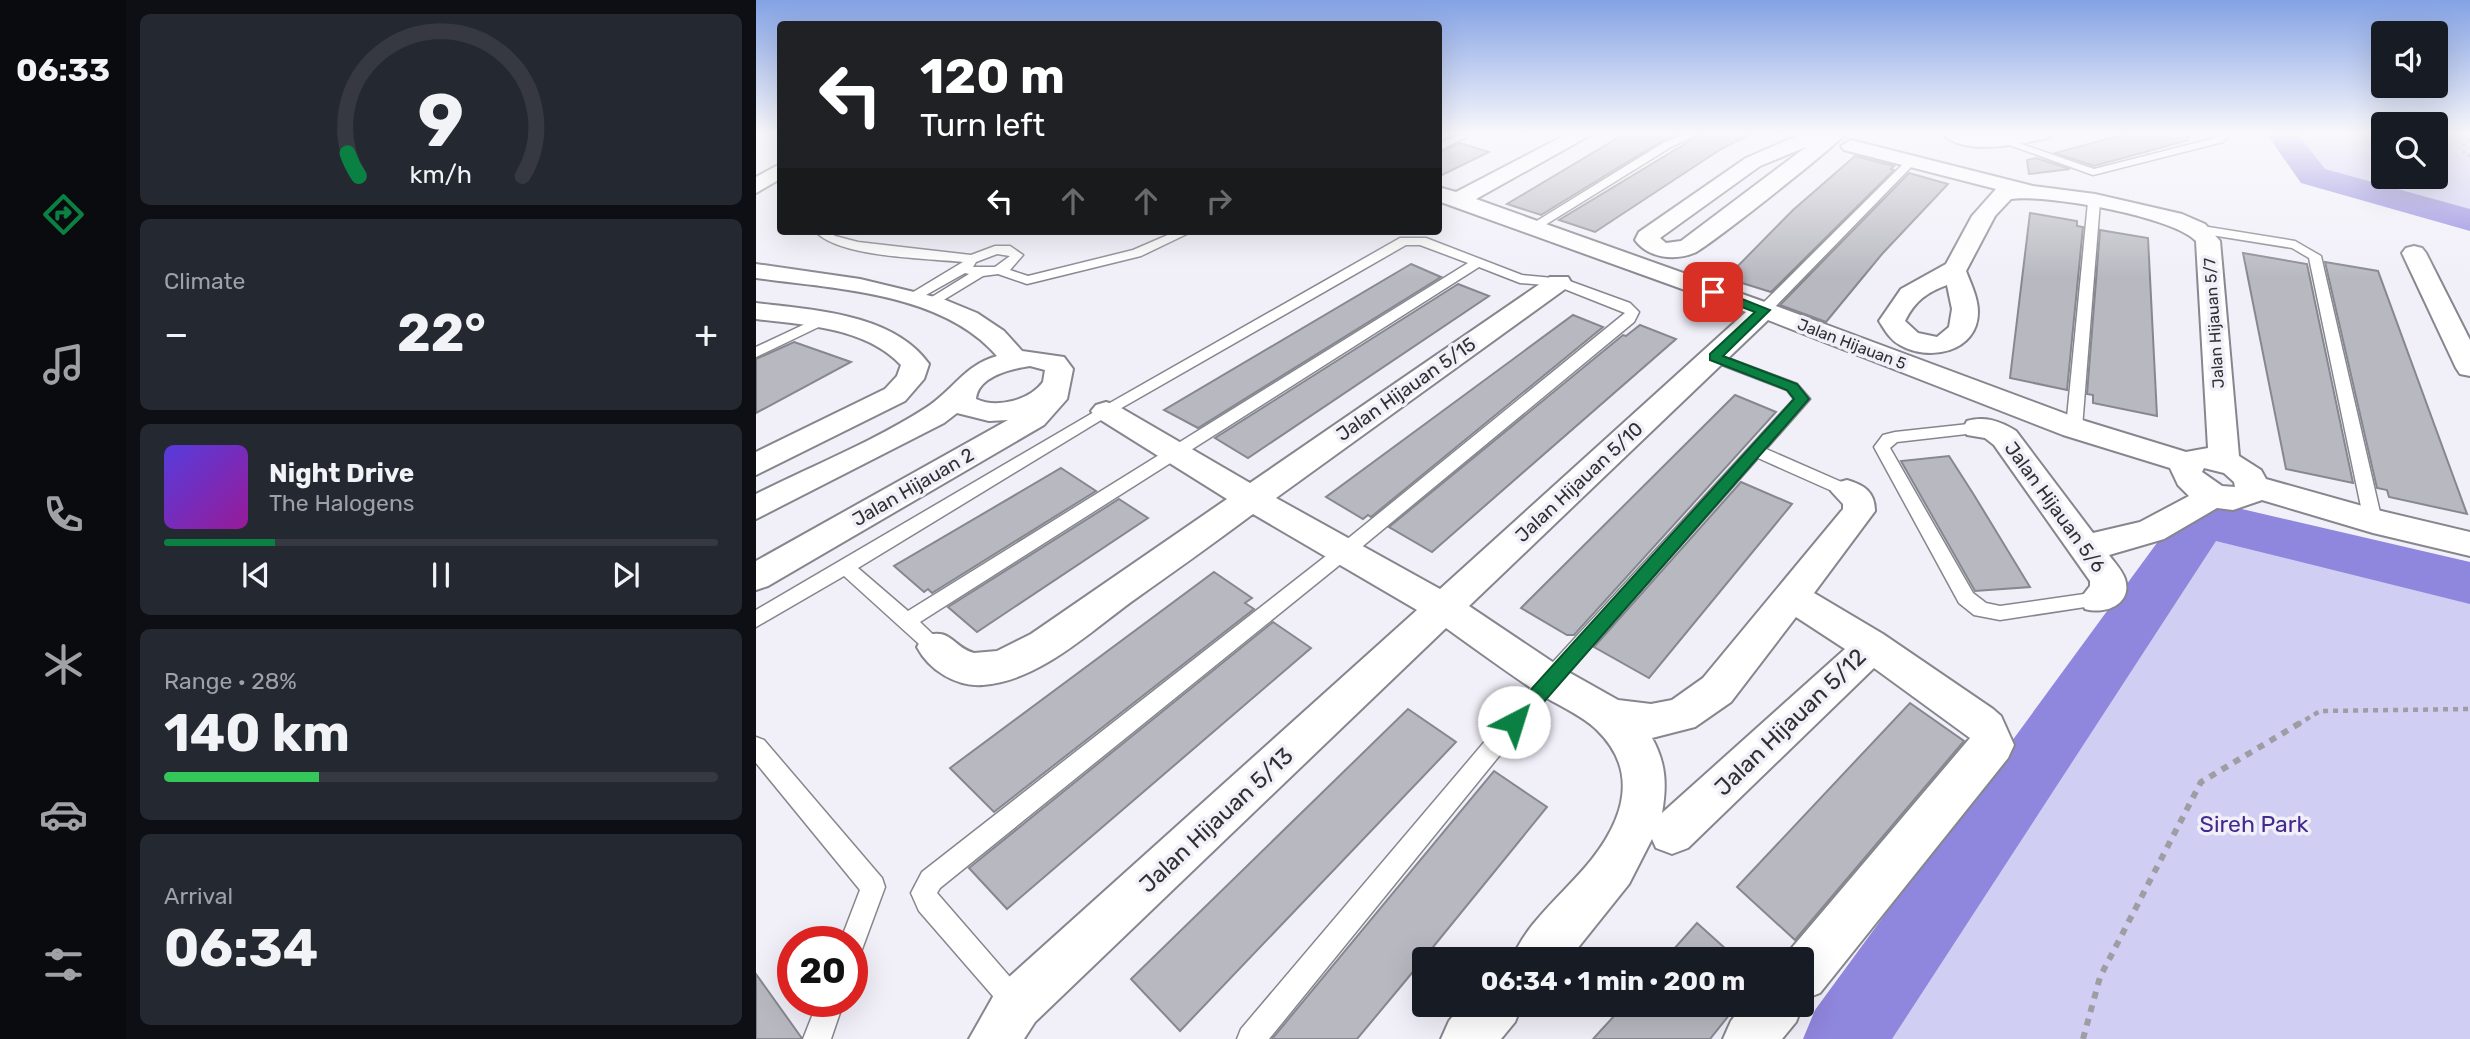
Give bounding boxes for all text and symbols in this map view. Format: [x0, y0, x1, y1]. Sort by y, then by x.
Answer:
map controls [2371, 21, 2448, 189]
button: sound [2371, 21, 2448, 98]
text: 120 m [920, 47, 1065, 105]
icon: left [805, 49, 896, 140]
text: 06:33 [16, 51, 110, 89]
text: 9 [418, 78, 464, 164]
text: Turn left [920, 106, 1045, 144]
button: search [2371, 112, 2448, 189]
text: km/h [410, 159, 472, 188]
icon: left [981, 182, 1019, 220]
icon: ahead [1054, 182, 1092, 220]
icon: ahead [1127, 182, 1165, 220]
icon: right [1200, 182, 1238, 220]
icon: directions [39, 190, 88, 239]
street label: Jalan Hijauan 5/7 [2200, 257, 2228, 389]
pin [1683, 262, 1743, 322]
text: Climate [164, 267, 245, 295]
icon: arrive [1694, 273, 1732, 311]
text: 22° [397, 302, 486, 364]
text: − [164, 311, 189, 357]
text: + [694, 311, 718, 357]
street label: Jalan Hijauan 5 [1795, 315, 1909, 373]
street label: Jalan Hijauan 5/15 [1332, 332, 1480, 446]
icon: music [39, 340, 88, 389]
street label: Jalan Hijauan 5/10 [1511, 417, 1647, 547]
street label: Jalan Hijauan 5/6 [2000, 437, 2110, 577]
street label: Jalan Hijauan 2 [848, 443, 978, 531]
text: Night Drive [269, 458, 414, 489]
text: The Halogens [269, 489, 415, 517]
icon: phone [39, 490, 88, 539]
icon: previous [237, 556, 275, 594]
icon: pause [422, 556, 460, 594]
icon: next [607, 556, 645, 594]
icon: climate [39, 640, 88, 689]
street label: Jalan Hijauan 5/12 [1708, 643, 1872, 801]
text: Range · 28% [164, 667, 297, 695]
position arrow [1477, 685, 1551, 759]
text: 140 km [164, 702, 350, 764]
street label: Jalan Hijauan 5/13 [1133, 742, 1299, 898]
icon: car [39, 790, 88, 839]
park label: Sireh Park [2200, 810, 2309, 838]
text: Arrival [164, 882, 233, 910]
text: 06:34 [164, 917, 318, 979]
speed limit sign: 20 [777, 926, 868, 1017]
icon: filters [39, 940, 88, 989]
text: 06:34 · 1 min · 200 m [1481, 966, 1745, 997]

